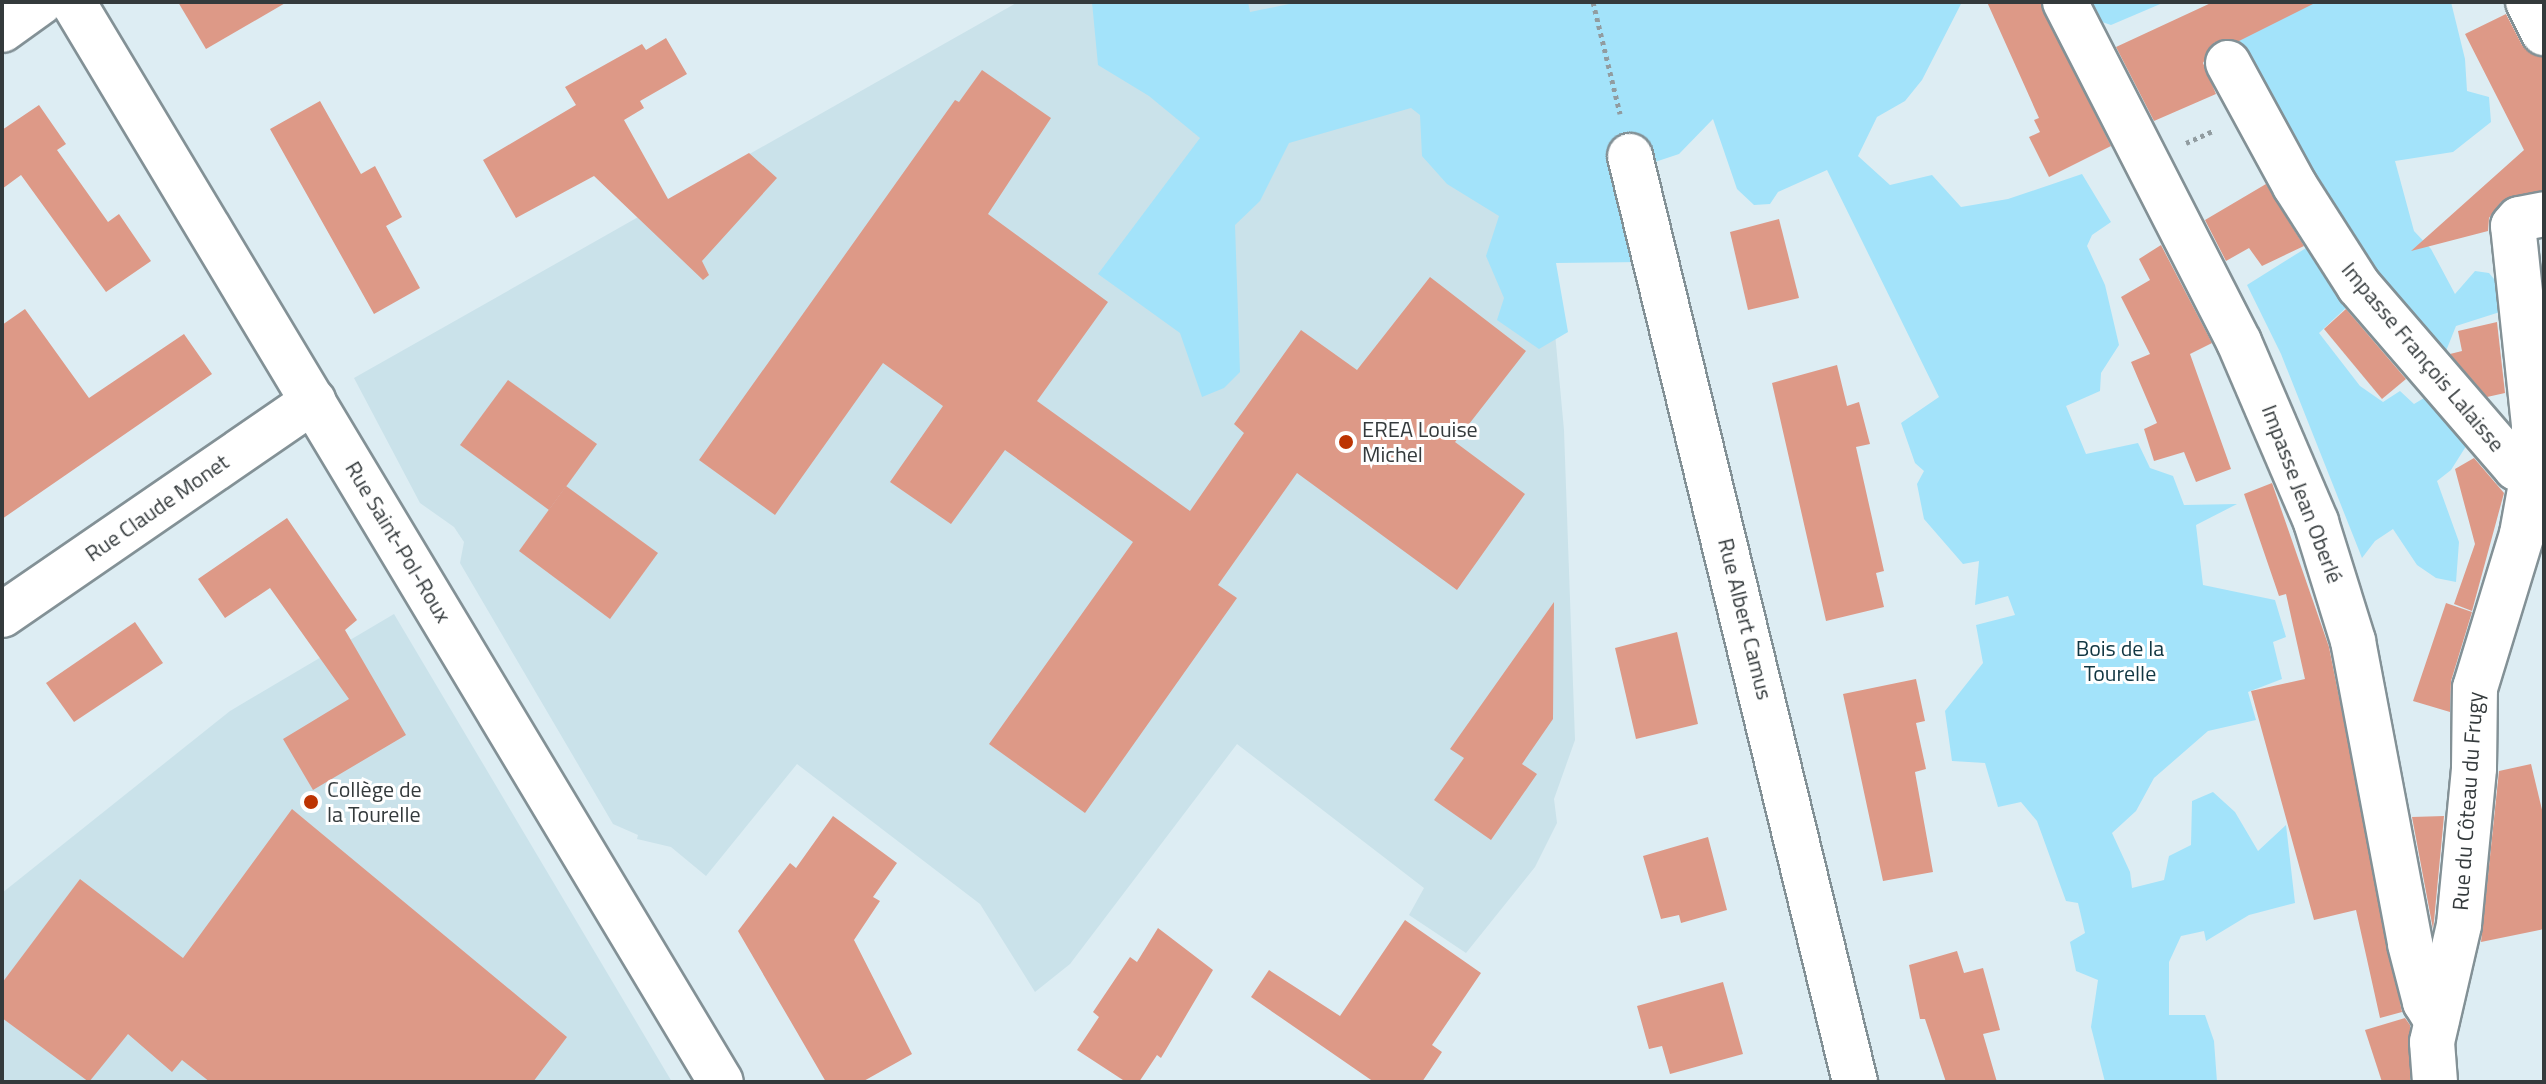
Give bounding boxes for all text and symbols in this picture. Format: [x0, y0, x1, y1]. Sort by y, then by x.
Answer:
street label: Impasse François Lalaisse [2336, 257, 2510, 457]
street label: Impasse Jean Oberlé [2256, 401, 2348, 587]
place label: EREA Louise Michel [1362, 416, 1478, 468]
marker: EREA Louise Michel [1337, 433, 1355, 451]
street label: Rue Claude Monet [80, 449, 234, 567]
street label: Rue Saint-Pol-Roux [339, 457, 457, 627]
street label: Rue Albert Camus [1712, 536, 1778, 702]
park label: Bois de la Tourelle [2076, 635, 2164, 686]
street label: Rue du Côteau du Frugy [2447, 691, 2489, 911]
place label: Collège de la Tourelle [327, 776, 422, 828]
marker: Collège de la Tourelle [302, 793, 320, 811]

